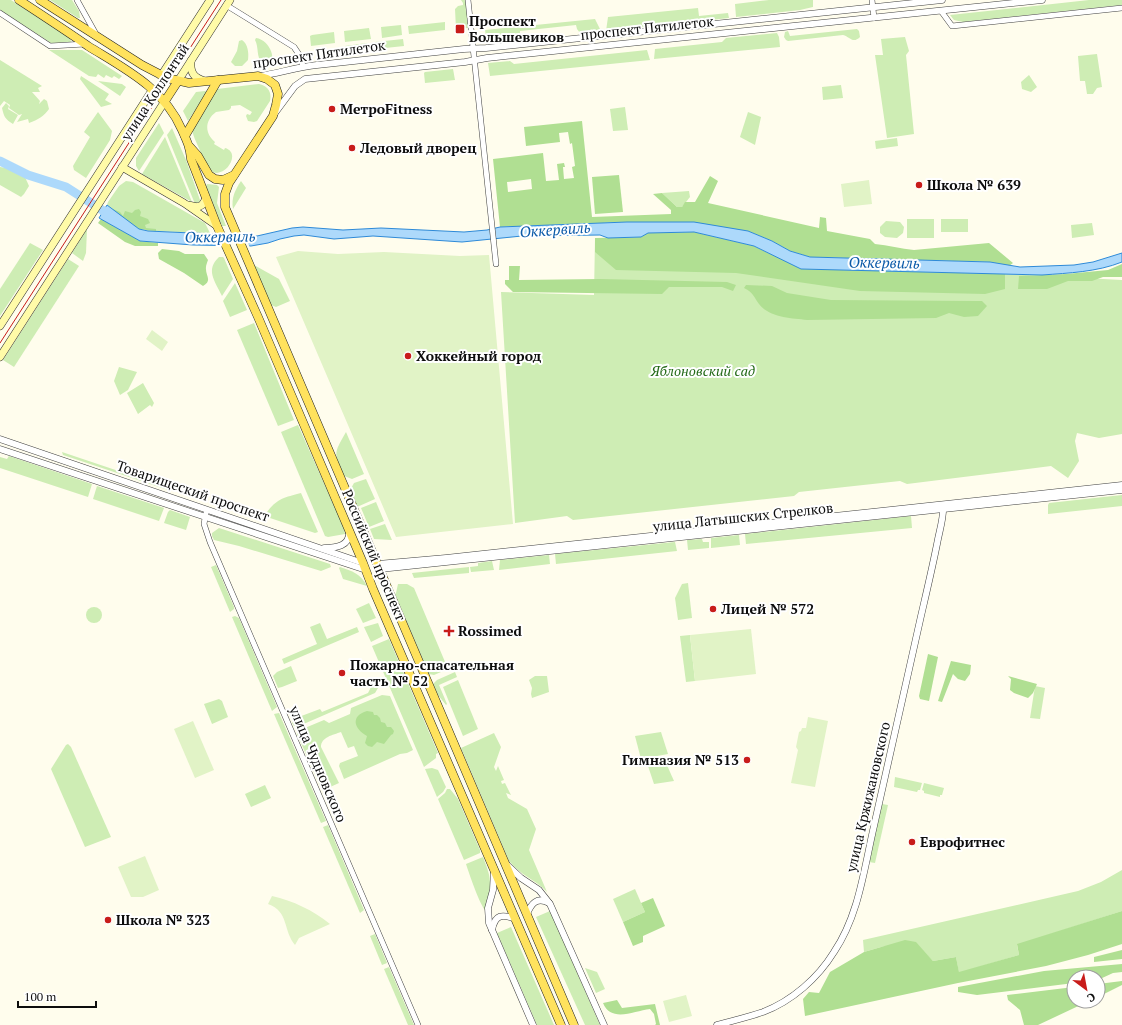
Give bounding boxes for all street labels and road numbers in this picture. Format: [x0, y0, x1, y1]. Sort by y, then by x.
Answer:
street label: проспект Пятилеток [579, 11, 715, 44]
street label: проспект Пятилеток [251, 35, 387, 72]
street label: улица Коллонтай [116, 39, 193, 145]
street label: Товарищеский проспект [114, 455, 272, 526]
street label: Российский проспект [338, 486, 411, 623]
street label: улица Латышских Стрелков [651, 498, 834, 536]
street label: улица Чудновского [285, 702, 352, 825]
street label: улица Кржижановского [841, 720, 894, 875]

